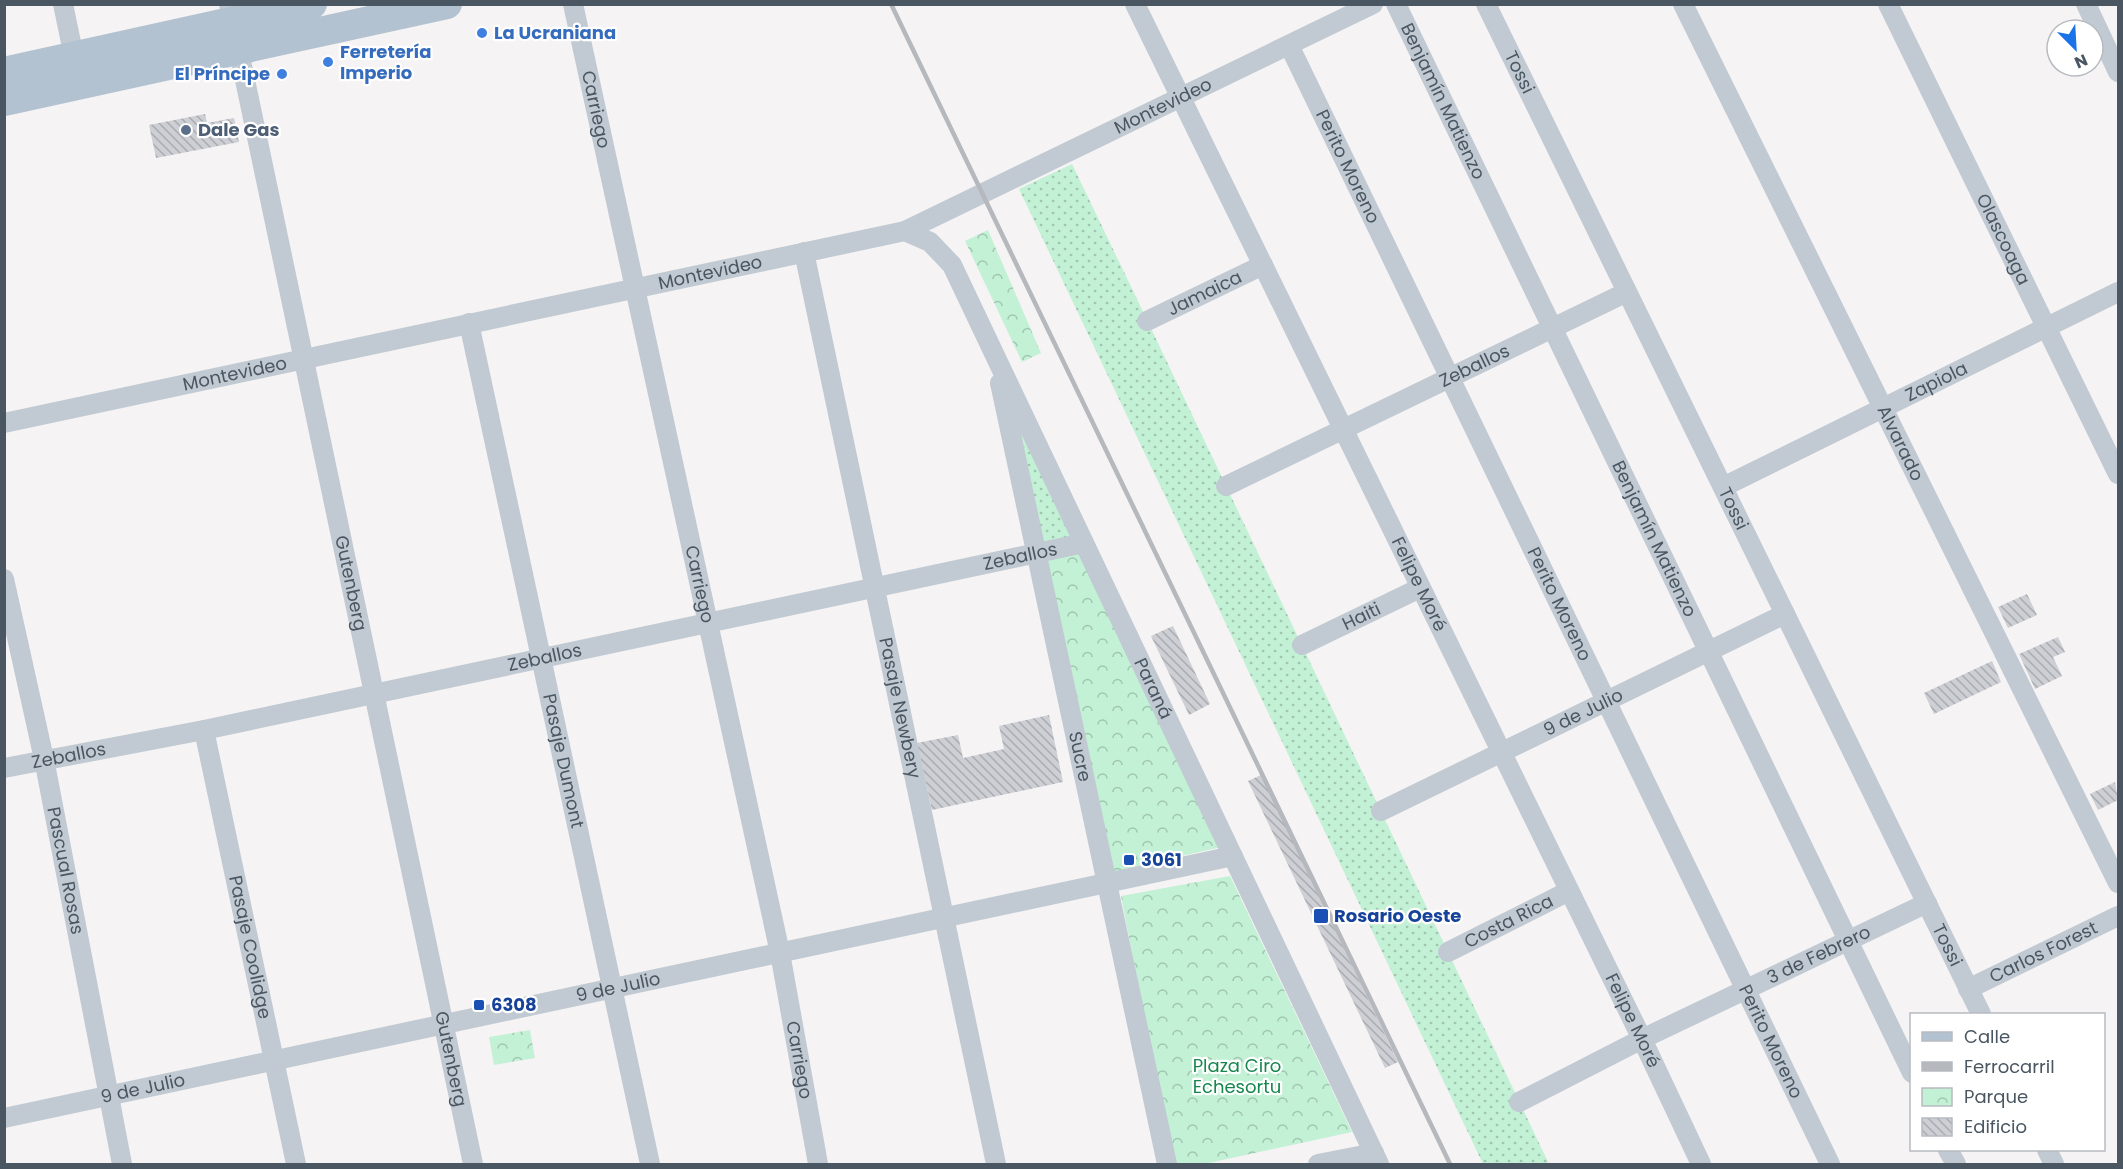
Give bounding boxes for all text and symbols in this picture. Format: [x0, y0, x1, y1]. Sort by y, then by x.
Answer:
north arrow [2045, 18, 2105, 78]
street label: Benjamín Matienzo [1395, 19, 1492, 183]
place label: La Ucraniana [494, 20, 616, 45]
marker: La Ucraniana [475, 26, 489, 40]
place label: Ferretería Imperio [340, 39, 432, 85]
street label: Tossi [1499, 47, 1541, 98]
text: N [2071, 48, 2091, 74]
marker: Ferretería Imperio [321, 55, 335, 69]
place label: El Príncipe [175, 61, 270, 86]
marker: El Príncipe [275, 67, 289, 81]
street label: Carriego [576, 68, 617, 151]
street label: Montevideo [1110, 71, 1216, 140]
street label: Perito Moreno [1310, 105, 1386, 227]
place label: Dale Gas [198, 117, 280, 142]
marker: Dale Gas [179, 123, 193, 137]
street label: Olascoaga [1971, 189, 2037, 289]
street label: Montevideo [656, 249, 764, 295]
street label: Jamaica [1163, 264, 1246, 321]
street label: Zeballos [1435, 338, 1513, 393]
street label: Montevideo [180, 350, 289, 397]
street label: Zapiola [1901, 355, 1972, 407]
street label: Alvarado [1872, 401, 1930, 485]
street label: Benjamín Matienzo [1606, 456, 1703, 621]
street label: Tossi [1713, 483, 1755, 534]
street label: Gutenberg [329, 533, 374, 633]
street label: Felipe Moré [1386, 533, 1453, 635]
street label: Zeballos [981, 536, 1059, 576]
street label: Carriego [679, 543, 721, 625]
street label: Perito Moreno [1522, 543, 1598, 665]
street label: Haiti [1338, 596, 1385, 636]
street label: Pasaje Newbery [873, 635, 927, 781]
street label: Zeballos [505, 637, 584, 677]
street label: Paraná [1128, 653, 1179, 723]
street label: 9 de Julio [1539, 682, 1627, 742]
street label: Pasaje Dumont [537, 691, 590, 831]
street label: Sucre [1063, 729, 1098, 784]
street label: Zeballos [30, 736, 108, 774]
street label: Pascual Rosas [41, 805, 90, 936]
place label: 3061 [1141, 847, 1182, 872]
marker: 3061 [1122, 853, 1136, 867]
street label: Pasaje Coolidge [223, 873, 278, 1021]
street label: Costa Rica [1460, 888, 1557, 954]
place label: Rosario Oeste [1334, 903, 1461, 928]
marker: Rosario Oeste [1312, 907, 1330, 925]
street label: Carlos Forest [1985, 915, 2102, 989]
street label: 3 de Febrero [1763, 919, 1874, 990]
street label: Tossi [1927, 919, 1969, 970]
street label: 9 de Julio [574, 965, 663, 1008]
street label: Felipe Moré [1600, 969, 1667, 1072]
street label: Perito Moreno [1733, 980, 1809, 1103]
place label: 6308 [491, 992, 537, 1017]
marker: 6308 [472, 998, 486, 1012]
street label: Gutenberg [429, 1009, 474, 1109]
legend [1910, 1013, 2105, 1151]
street label: Carriego [780, 1019, 819, 1101]
text: Calle [1964, 1024, 2010, 1049]
park label: Plaza Ciro Echesortu [1193, 1053, 1281, 1099]
text: Ferrocarril [1964, 1054, 2055, 1079]
street label: 9 de Julio [98, 1067, 187, 1109]
text: Parque [1964, 1084, 2028, 1109]
text: Edificio [1964, 1114, 2027, 1139]

